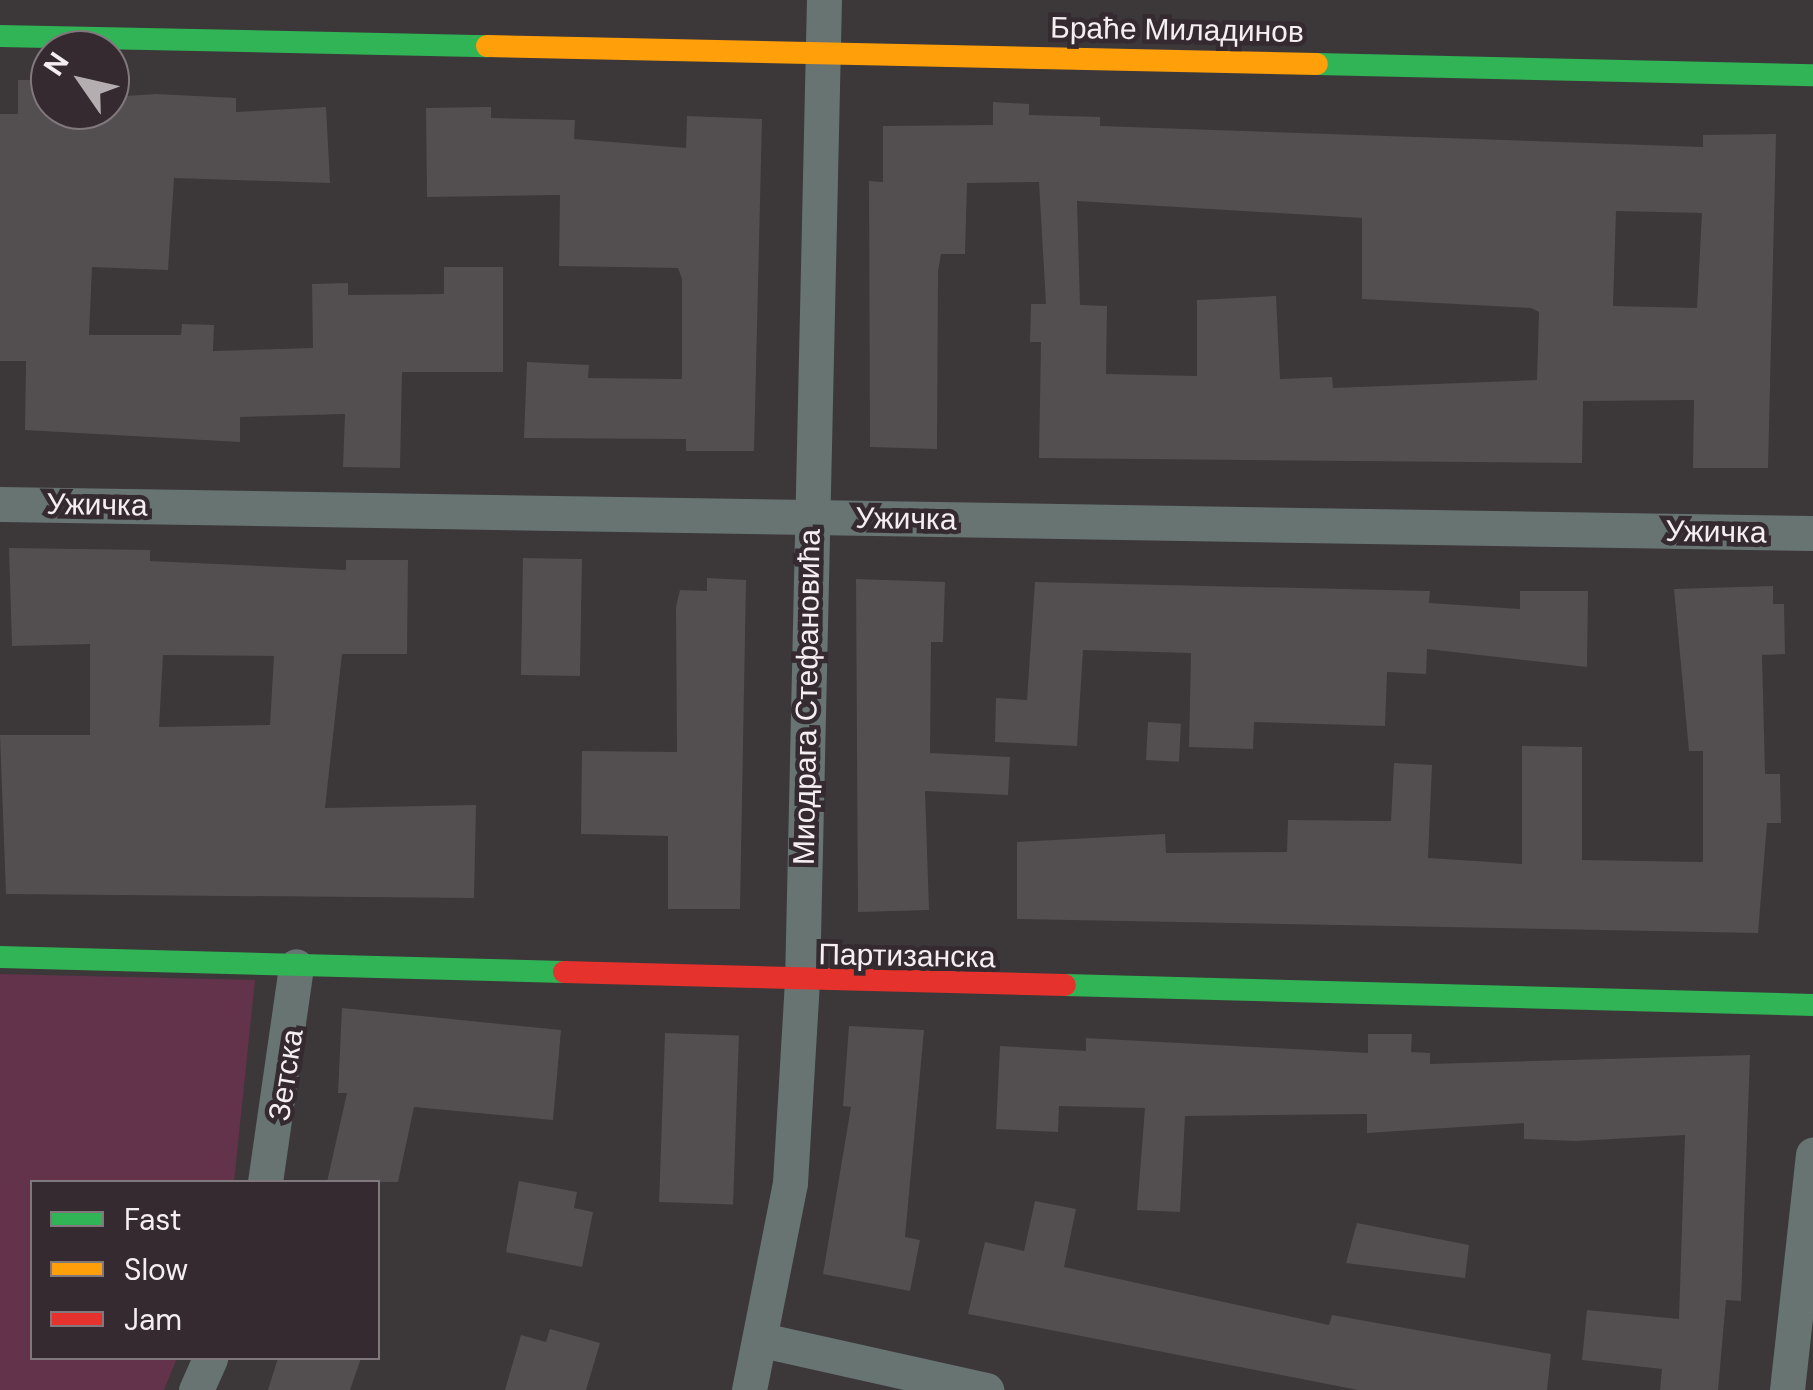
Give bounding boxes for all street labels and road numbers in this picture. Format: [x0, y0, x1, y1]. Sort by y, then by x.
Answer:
street label: Браће Миладинов [1050, 10, 1304, 50]
street label: Ужичка [46, 486, 148, 524]
street label: Ужичка [855, 500, 957, 538]
street label: Ужичка [1665, 513, 1767, 551]
street label: Миодрага Стефановића [786, 529, 828, 865]
street label: Партизанска [818, 936, 996, 976]
street label: Зетска [261, 1026, 311, 1124]

